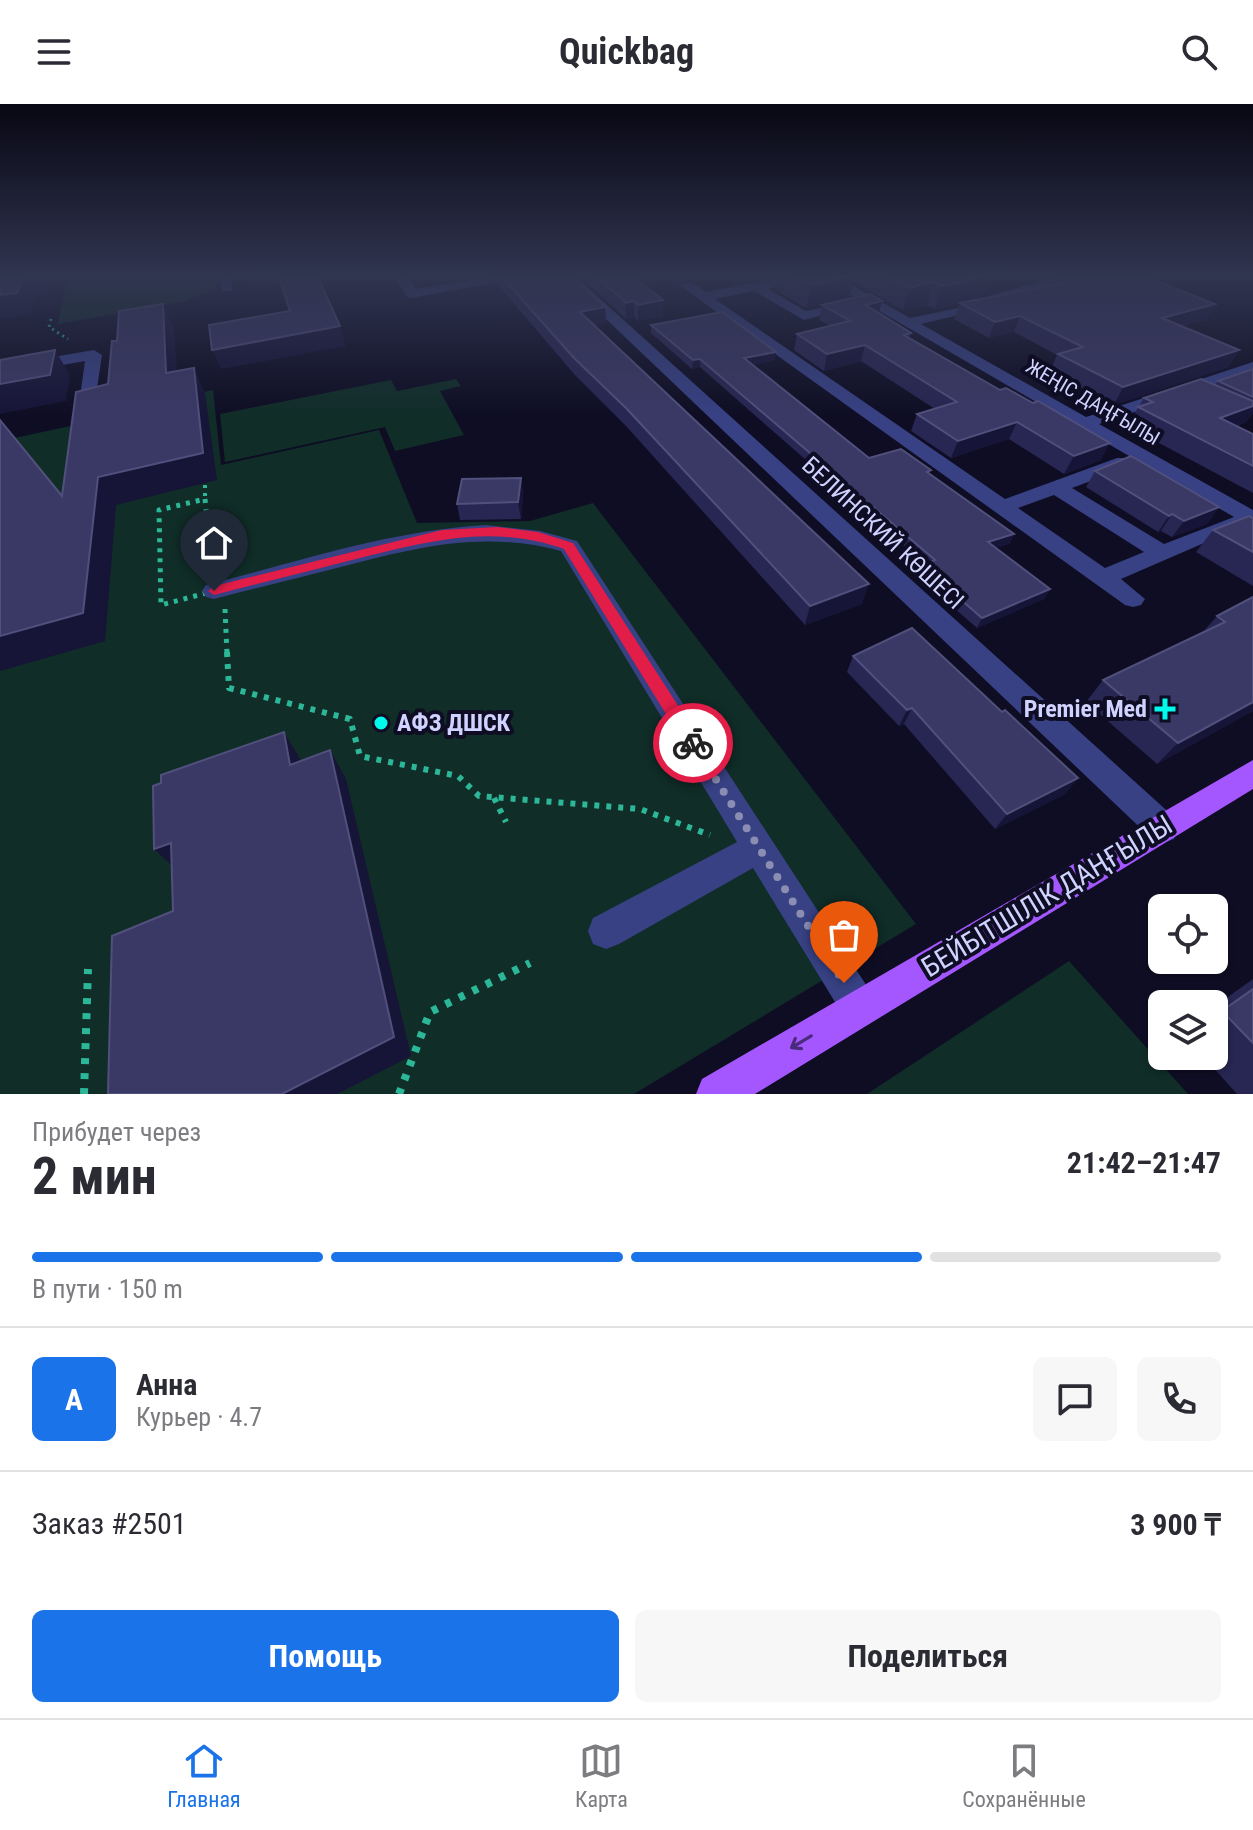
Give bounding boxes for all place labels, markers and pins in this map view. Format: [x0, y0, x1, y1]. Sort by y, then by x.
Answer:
pin [180, 509, 248, 591]
place label: Premier Med [1024, 695, 1147, 723]
marker: Premier Med [1154, 698, 1176, 720]
place label: АФЗ ДШСК [397, 709, 511, 737]
marker: АФЗ ДШСК [372, 714, 390, 732]
pin [810, 901, 878, 983]

